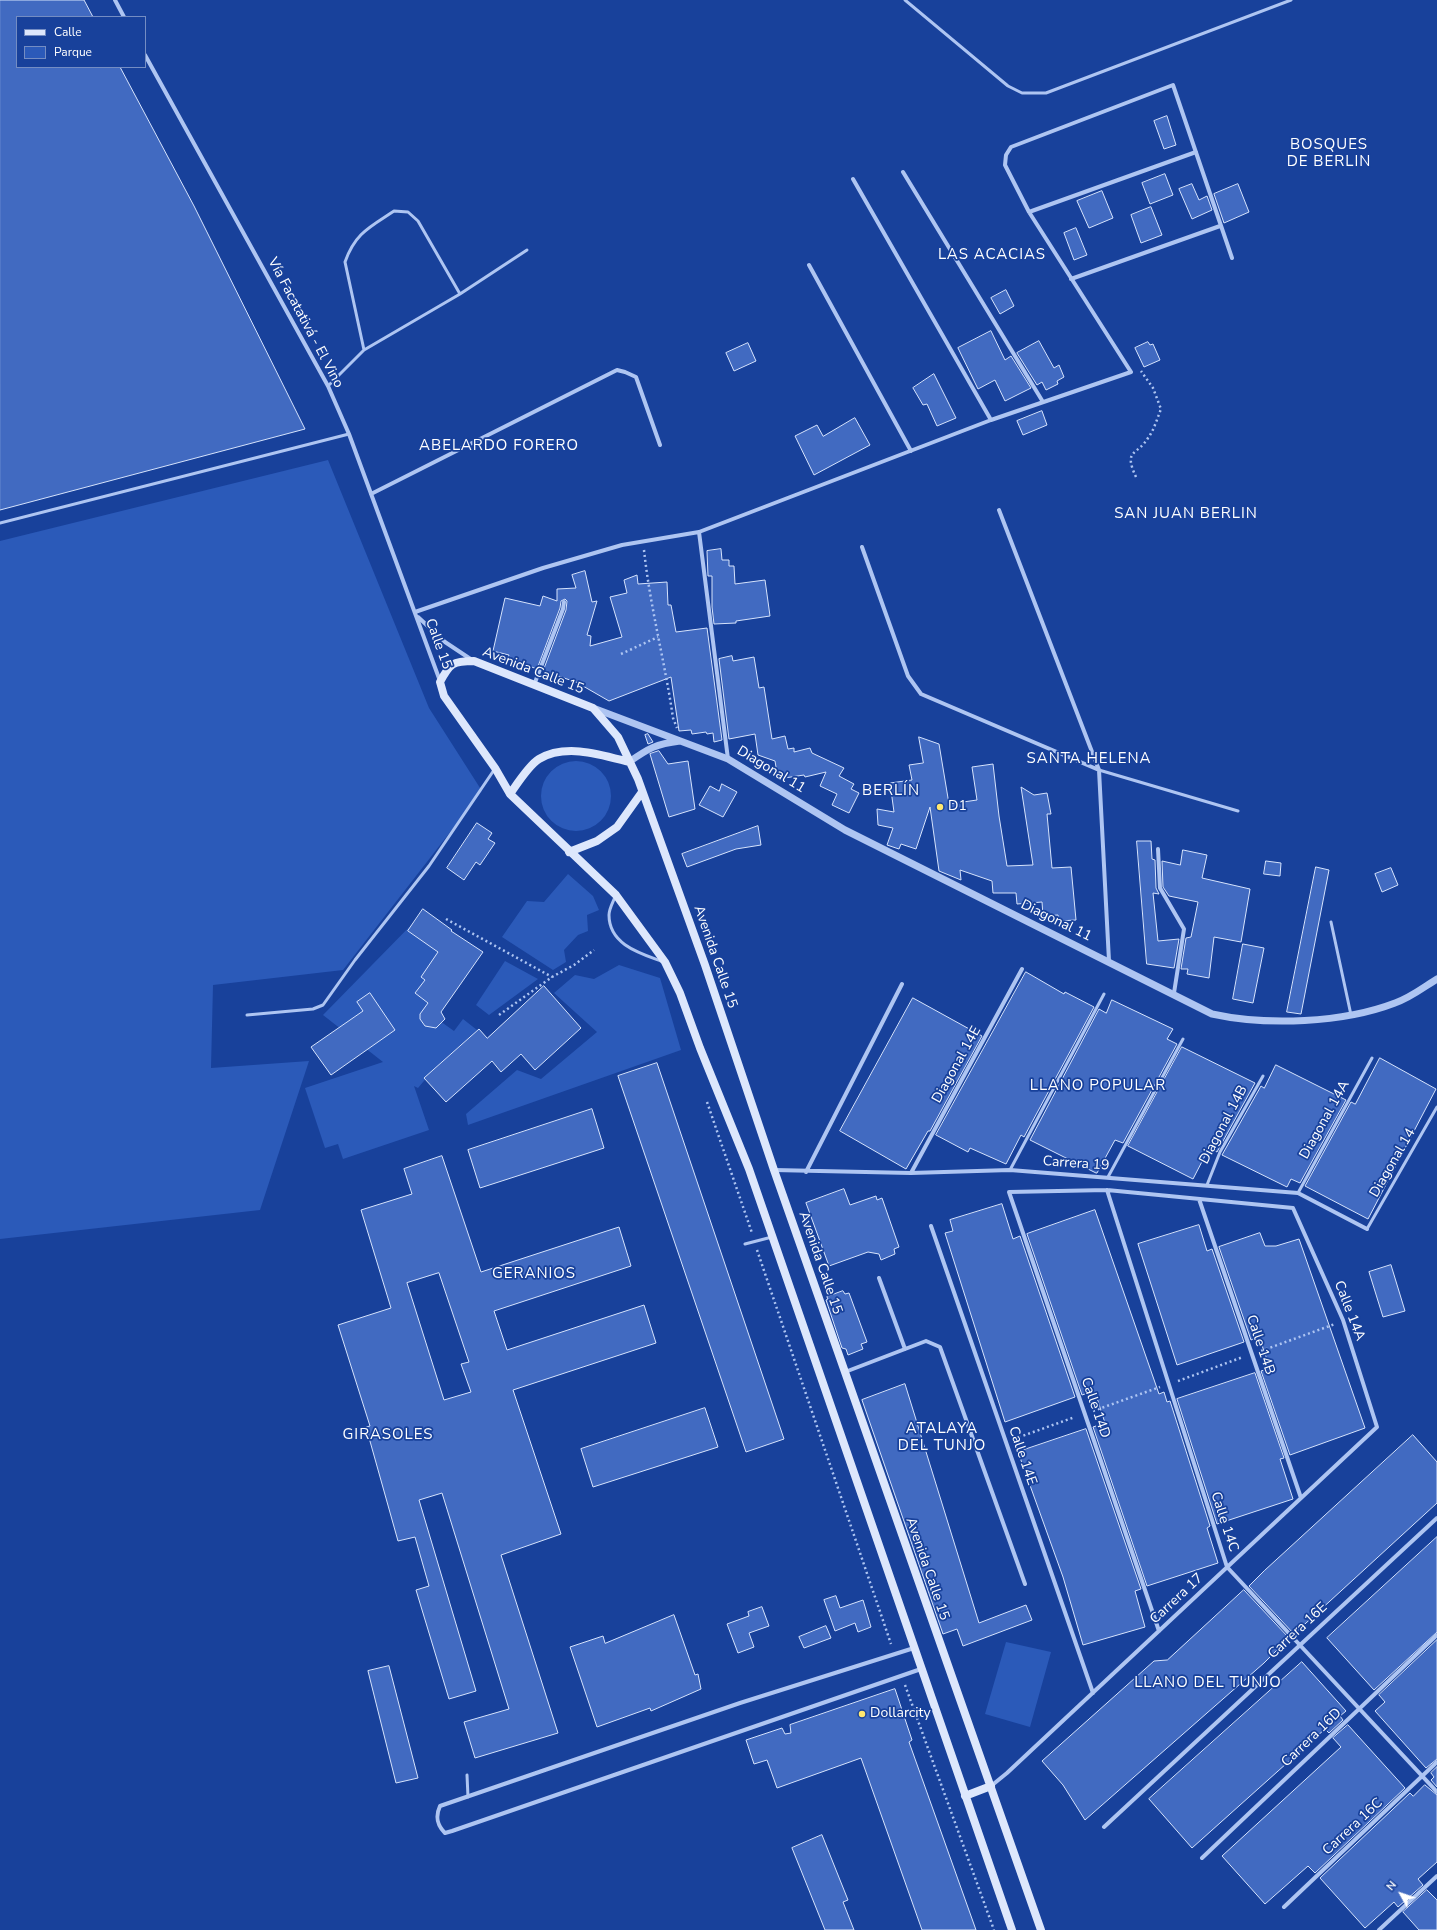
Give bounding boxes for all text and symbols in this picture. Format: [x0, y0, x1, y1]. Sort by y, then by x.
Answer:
legend [16, 16, 146, 68]
text: Calle [54, 24, 82, 40]
text: Parque [54, 44, 92, 60]
district label: BOSQUES DE BERLIN [1287, 136, 1371, 171]
district label: LAS ACACIAS [938, 246, 1046, 264]
street label: Vía Facatativá - El Vino [264, 255, 346, 391]
district label: ABELARDO FORERO [419, 437, 579, 455]
district label: SAN JUAN BERLIN [1114, 505, 1258, 523]
street label: Calle 15 [421, 616, 455, 672]
street label: Avenida Calle 15 [480, 644, 586, 698]
street label: Diagonal 11 [734, 743, 808, 797]
district label: SANTA HELENA [1027, 750, 1151, 768]
district label: BERLÍN [862, 782, 920, 800]
place label: D1 [948, 799, 967, 815]
marker: D1 [935, 802, 945, 812]
street label: Diagonal 11 [1018, 897, 1094, 945]
street label: Avenida Calle 15 [690, 903, 740, 1011]
street label: Diagonal 14E [929, 1024, 985, 1106]
district label: LLANO POPULAR [1030, 1077, 1166, 1095]
street label: Diagonal 14A [1297, 1078, 1353, 1162]
street label: Diagonal 14B [1196, 1083, 1252, 1167]
street label: Diagonal 14 [1366, 1125, 1420, 1201]
street label: Carrera 19 [1042, 1153, 1110, 1175]
street label: Avenida Calle 15 [795, 1209, 845, 1317]
district label: GERANIOS [492, 1265, 576, 1283]
street label: Calle 14A [1330, 1279, 1368, 1343]
street label: Calle 14B [1242, 1313, 1278, 1377]
street label: Calle 14D [1077, 1375, 1113, 1441]
district label: ATALAYA DEL TUNJO [898, 1420, 986, 1455]
street label: Calle 14E [1004, 1425, 1040, 1487]
district label: GIRASOLES [342, 1426, 434, 1444]
street label: Calle 14C [1206, 1490, 1242, 1554]
street label: Avenida Calle 15 [902, 1515, 952, 1623]
street label: Carrera 17 [1147, 1570, 1207, 1628]
street label: Carrera 16E [1265, 1599, 1331, 1663]
district label: LLANO DEL TUNJO [1134, 1674, 1282, 1692]
street label: Carrera 16D [1278, 1705, 1346, 1771]
place label: Dollarcity [870, 1706, 931, 1722]
marker: Dollarcity [857, 1709, 867, 1719]
street label: Carrera 16C [1319, 1795, 1387, 1859]
north arrow [1381, 1874, 1421, 1914]
text: N [1383, 1878, 1400, 1894]

